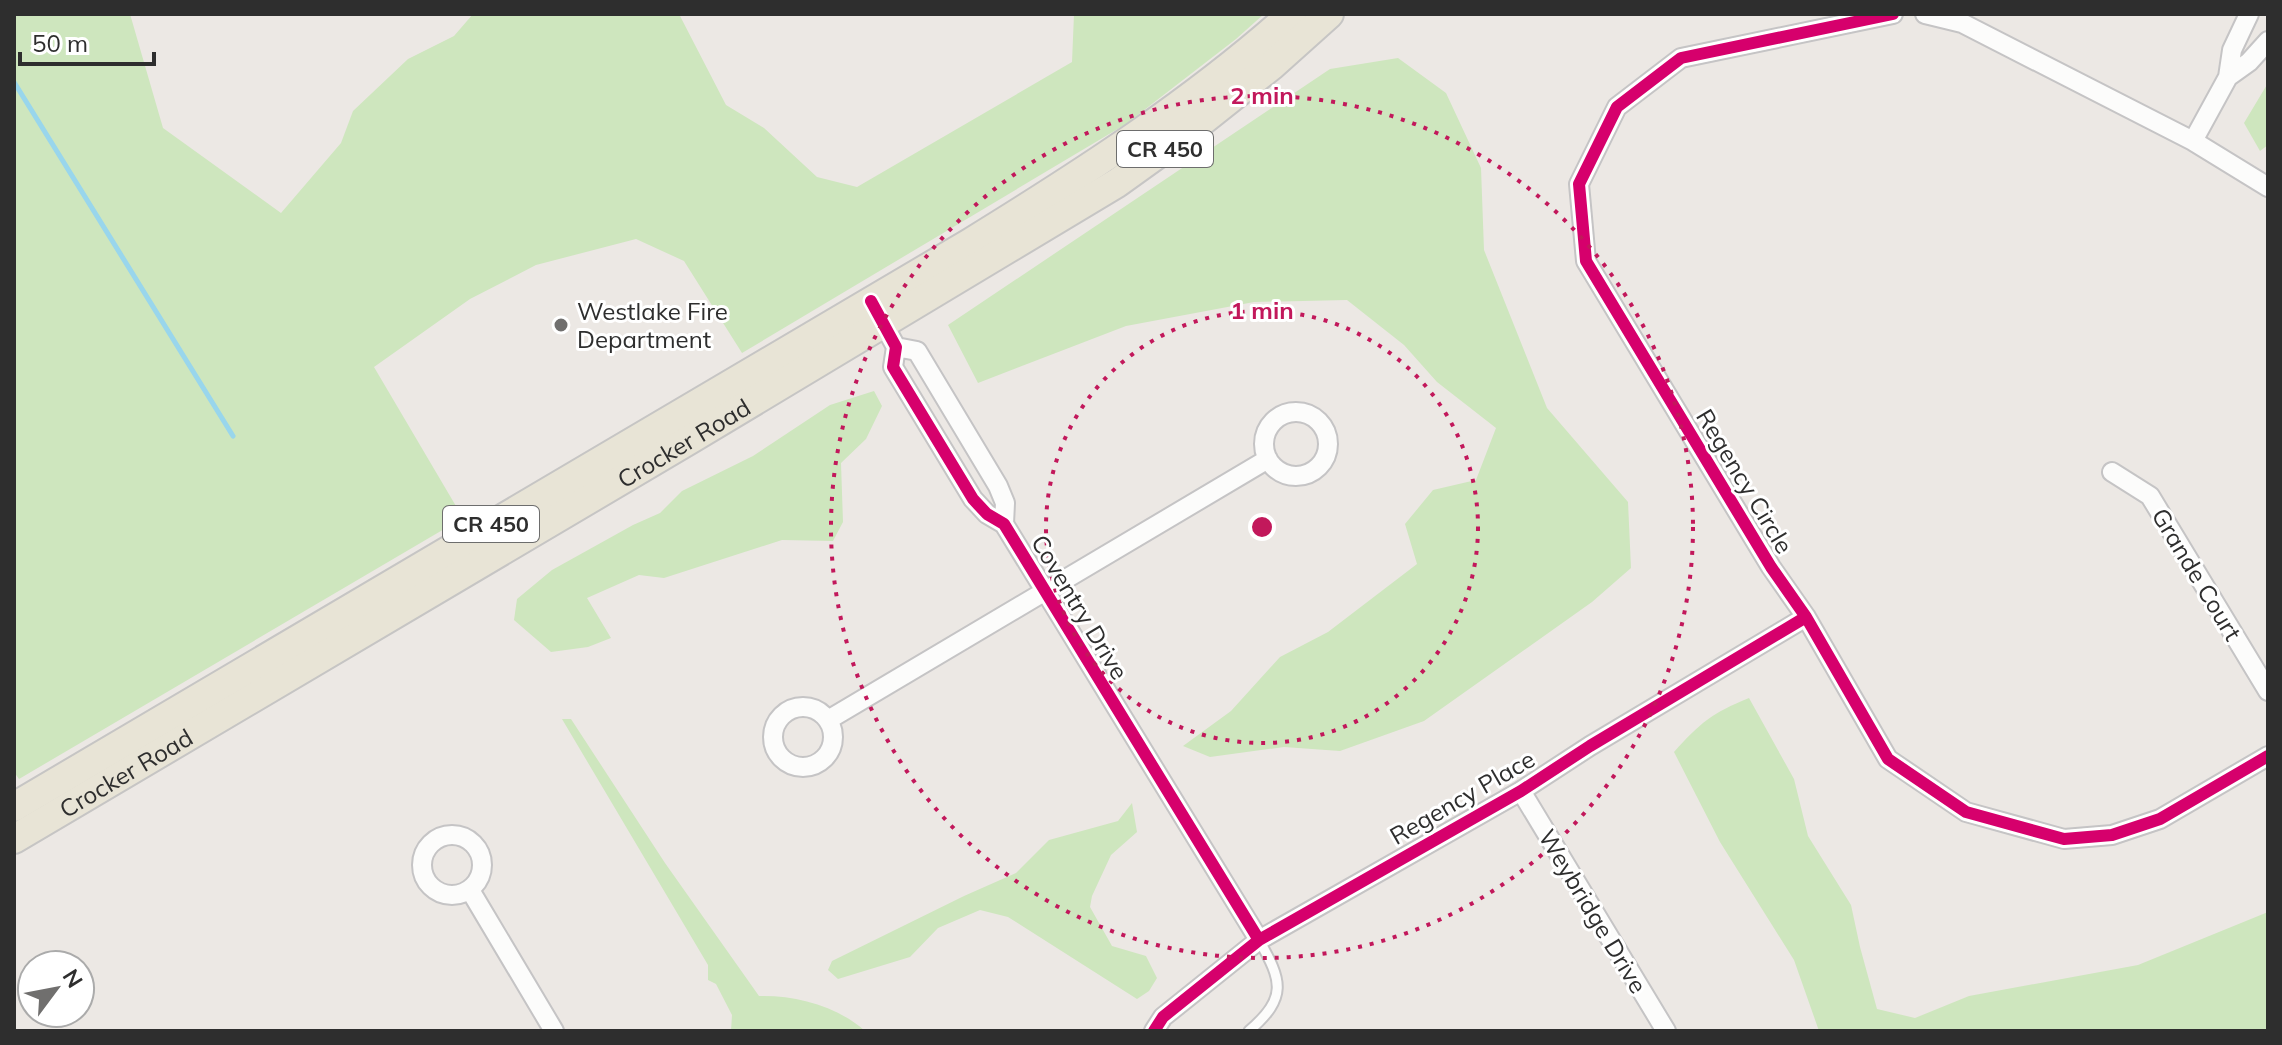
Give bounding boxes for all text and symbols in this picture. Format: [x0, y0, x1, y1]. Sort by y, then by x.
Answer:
scale bar [20, 16, 154, 66]
text: 50 m [32, 28, 88, 58]
text: 2 min [1230, 80, 1294, 110]
road number: CR 450 [1117, 131, 1213, 167]
text: 1 min [1230, 295, 1294, 325]
place label: Westlake Fire Department [577, 296, 728, 354]
marker: Westlake Fire Department [552, 316, 570, 334]
street label: Crocker Road [612, 392, 756, 494]
street label: Regency Circle [1690, 403, 1800, 559]
street label: Grande Court [2146, 502, 2248, 646]
road number: CR 450 [443, 506, 539, 542]
centre of rings [1248, 513, 1276, 541]
street label: Coventry Drive [1025, 529, 1135, 685]
street label: Crocker Road [54, 722, 198, 824]
street label: Regency Place [1384, 743, 1540, 851]
street label: Weybridge Drive [1532, 824, 1654, 998]
north arrow [16, 949, 96, 1029]
text: N [57, 964, 89, 993]

